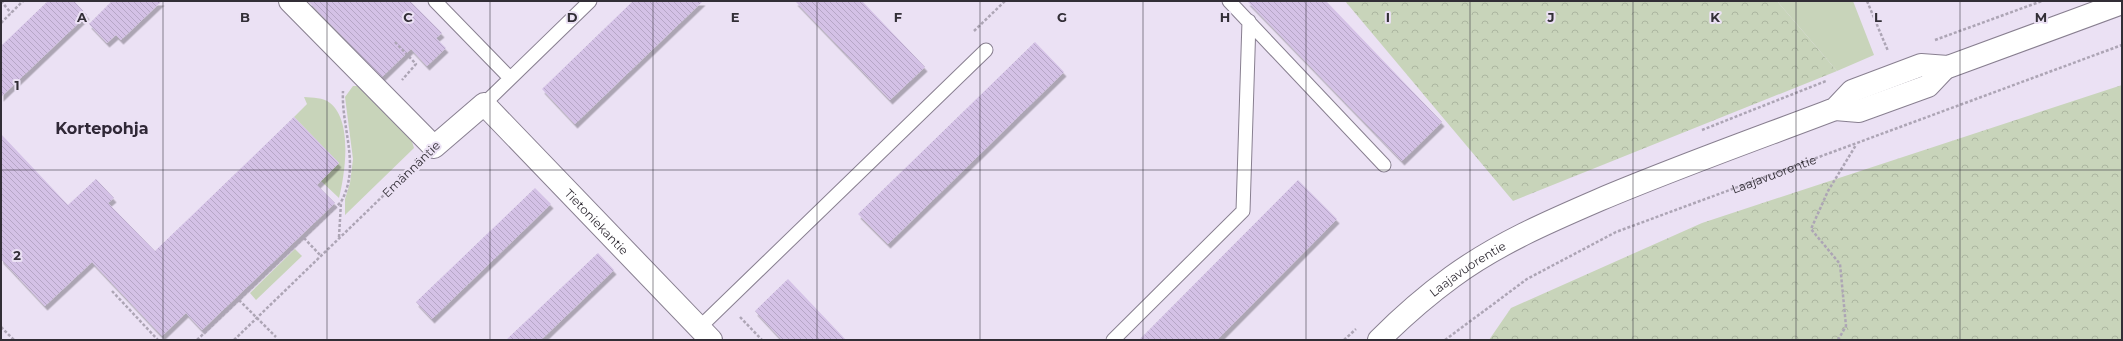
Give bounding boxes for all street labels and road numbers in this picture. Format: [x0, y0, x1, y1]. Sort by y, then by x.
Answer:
street label: Emännäntie [379, 138, 443, 200]
street label: Laajavuorentie [1729, 151, 1818, 196]
street label: Tietoniekantie [562, 185, 632, 258]
street label: Laajavuorentie [1426, 238, 1508, 299]

